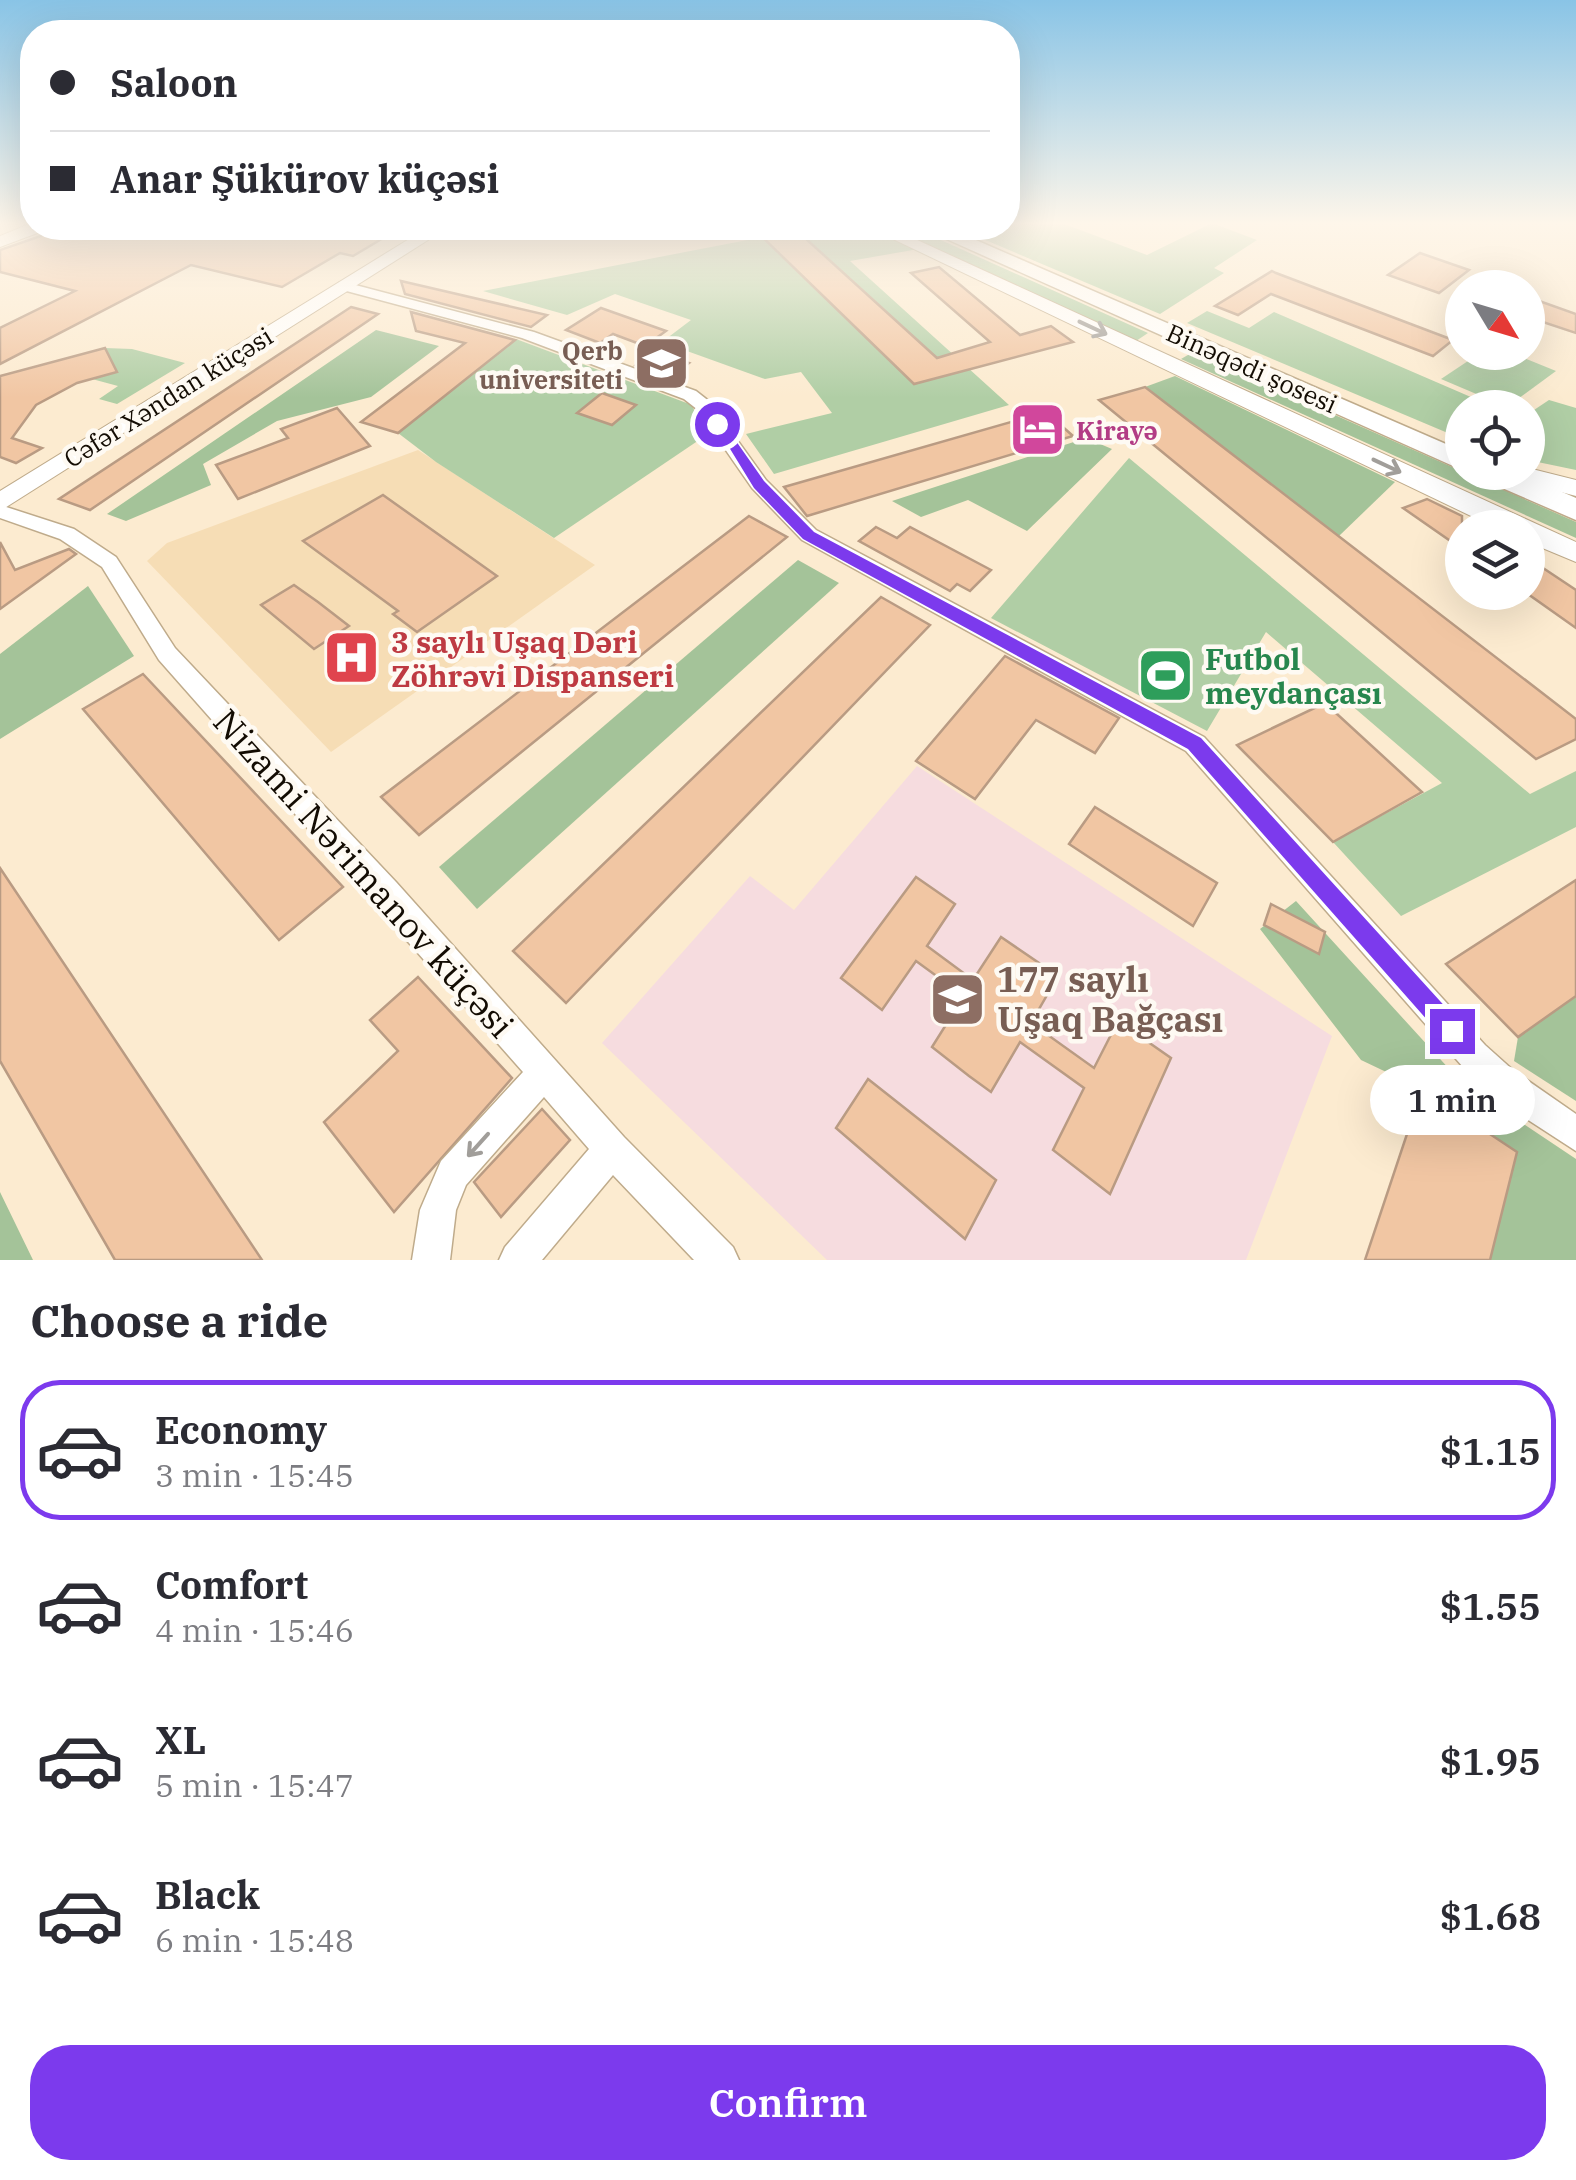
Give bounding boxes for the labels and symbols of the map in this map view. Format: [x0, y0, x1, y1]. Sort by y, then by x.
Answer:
north arrow [1445, 270, 1545, 370]
street label: Binəqədi şosesi [1161, 316, 1343, 420]
street label: Cəfər Xəndan küçəsi [57, 319, 279, 475]
one-way arrow [1078, 319, 1108, 338]
place label: Qerb universiteti [479, 334, 623, 396]
school or university icon: Qerb universiteti [632, 334, 692, 394]
hotel icon: Kirayə [1007, 400, 1067, 460]
route start [695, 402, 740, 447]
place label: Kirayə [1076, 414, 1158, 447]
one-way arrow [1372, 458, 1402, 477]
place label: 3 saylı Uşaq Dəri Zöhrəvi Dispanseri [391, 622, 674, 695]
hospital icon: 3 saylı Uşaq Dəri Zöhrəvi Dispanseri [322, 628, 382, 688]
place label: Futbol meydançası [1205, 639, 1382, 712]
sports icon: Futbol meydançası [1136, 645, 1196, 705]
street label: Nizami Nərimanov küçəsi [204, 699, 524, 1047]
place label: 177 saylı Uşaq Bağçası [997, 956, 1223, 1042]
school or university icon: 177 saylı Uşaq Bağçası [928, 969, 988, 1029]
route end [1430, 1009, 1475, 1054]
callout: 1 min [1370, 1066, 1534, 1136]
one-way arrow [467, 1132, 490, 1157]

